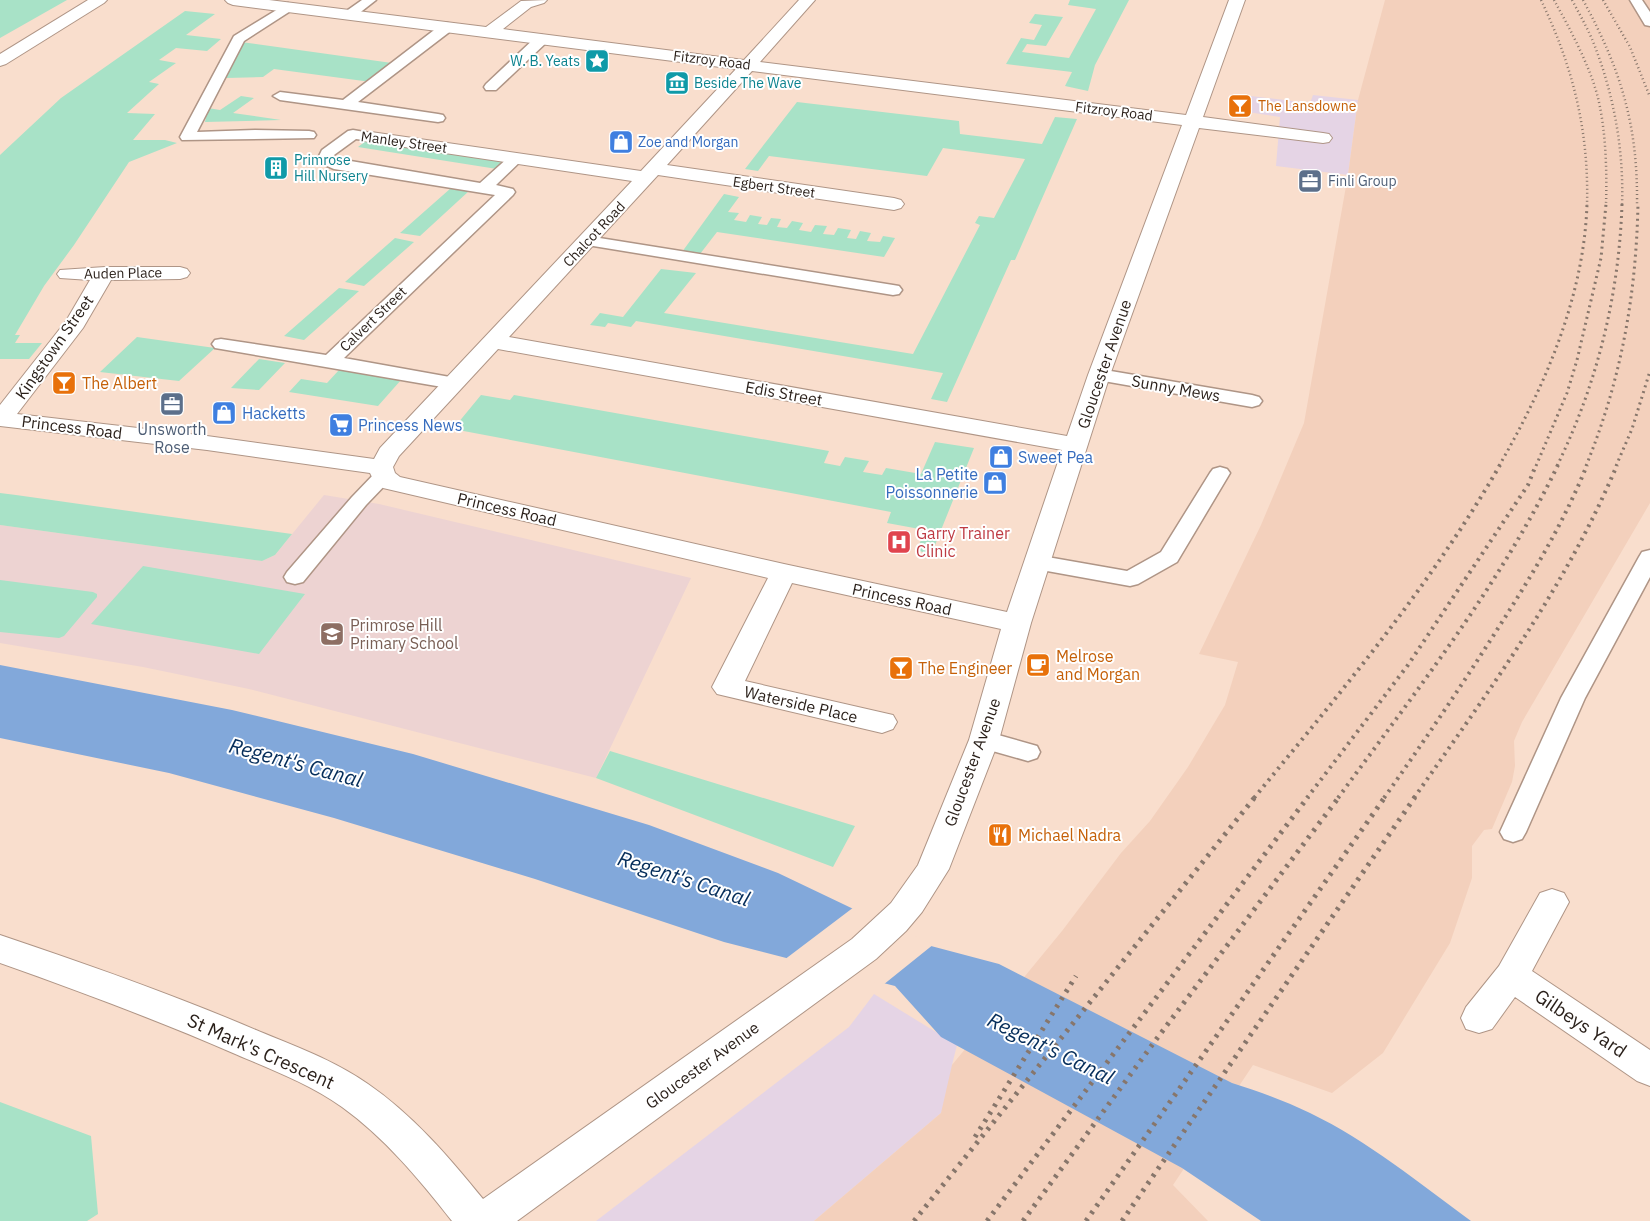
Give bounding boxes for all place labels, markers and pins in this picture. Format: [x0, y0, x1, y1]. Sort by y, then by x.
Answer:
place icon: W. B. Yeats [584, 48, 610, 74]
place label: W. B. Yeats [510, 52, 580, 70]
museum icon: Beside The Wave [664, 70, 690, 96]
place label: Beside The Wave [694, 74, 802, 92]
bar icon: The Lansdowne [1227, 93, 1253, 119]
place label: The Lansdowne [1258, 97, 1357, 115]
shop icon: Zoe and Morgan [608, 129, 634, 155]
place label: Zoe and Morgan [638, 133, 739, 151]
place label: Primrose Hill Nursery [294, 151, 368, 185]
building icon: Primrose Hill Nursery [263, 155, 289, 181]
office icon: Finli Group [1297, 168, 1323, 194]
place label: Finli Group [1328, 172, 1397, 190]
bar icon: The Albert [51, 370, 77, 396]
place label: The Albert [82, 373, 157, 393]
office icon: Unsworth Rose [159, 391, 185, 417]
shop icon: Hacketts [211, 400, 237, 426]
place label: Hacketts [242, 403, 306, 423]
supermarket icon: Princess News [328, 412, 354, 438]
place label: Princess News [358, 415, 463, 435]
place label: Unsworth Rose [137, 419, 207, 457]
shop icon: Sweet Pea [988, 444, 1014, 470]
place label: Sweet Pea [1018, 447, 1094, 467]
place label: La Petite Poissonnerie [886, 464, 978, 502]
shop icon: La Petite Poissonnerie [982, 470, 1008, 496]
place label: Garry Trainer Clinic [916, 523, 1010, 561]
hospital icon: Garry Trainer Clinic [886, 529, 912, 555]
place label: Primrose Hill Primary School [350, 615, 458, 653]
school or university icon: Primrose Hill Primary School [319, 621, 345, 647]
place label: Melrose and Morgan [1056, 646, 1140, 684]
cafe icon: Melrose and Morgan [1025, 652, 1051, 678]
bar icon: The Engineer [888, 655, 914, 681]
place label: The Engineer [918, 658, 1012, 678]
restaurant icon: Michael Nadra [987, 822, 1013, 848]
place label: Michael Nadra [1018, 825, 1122, 845]

